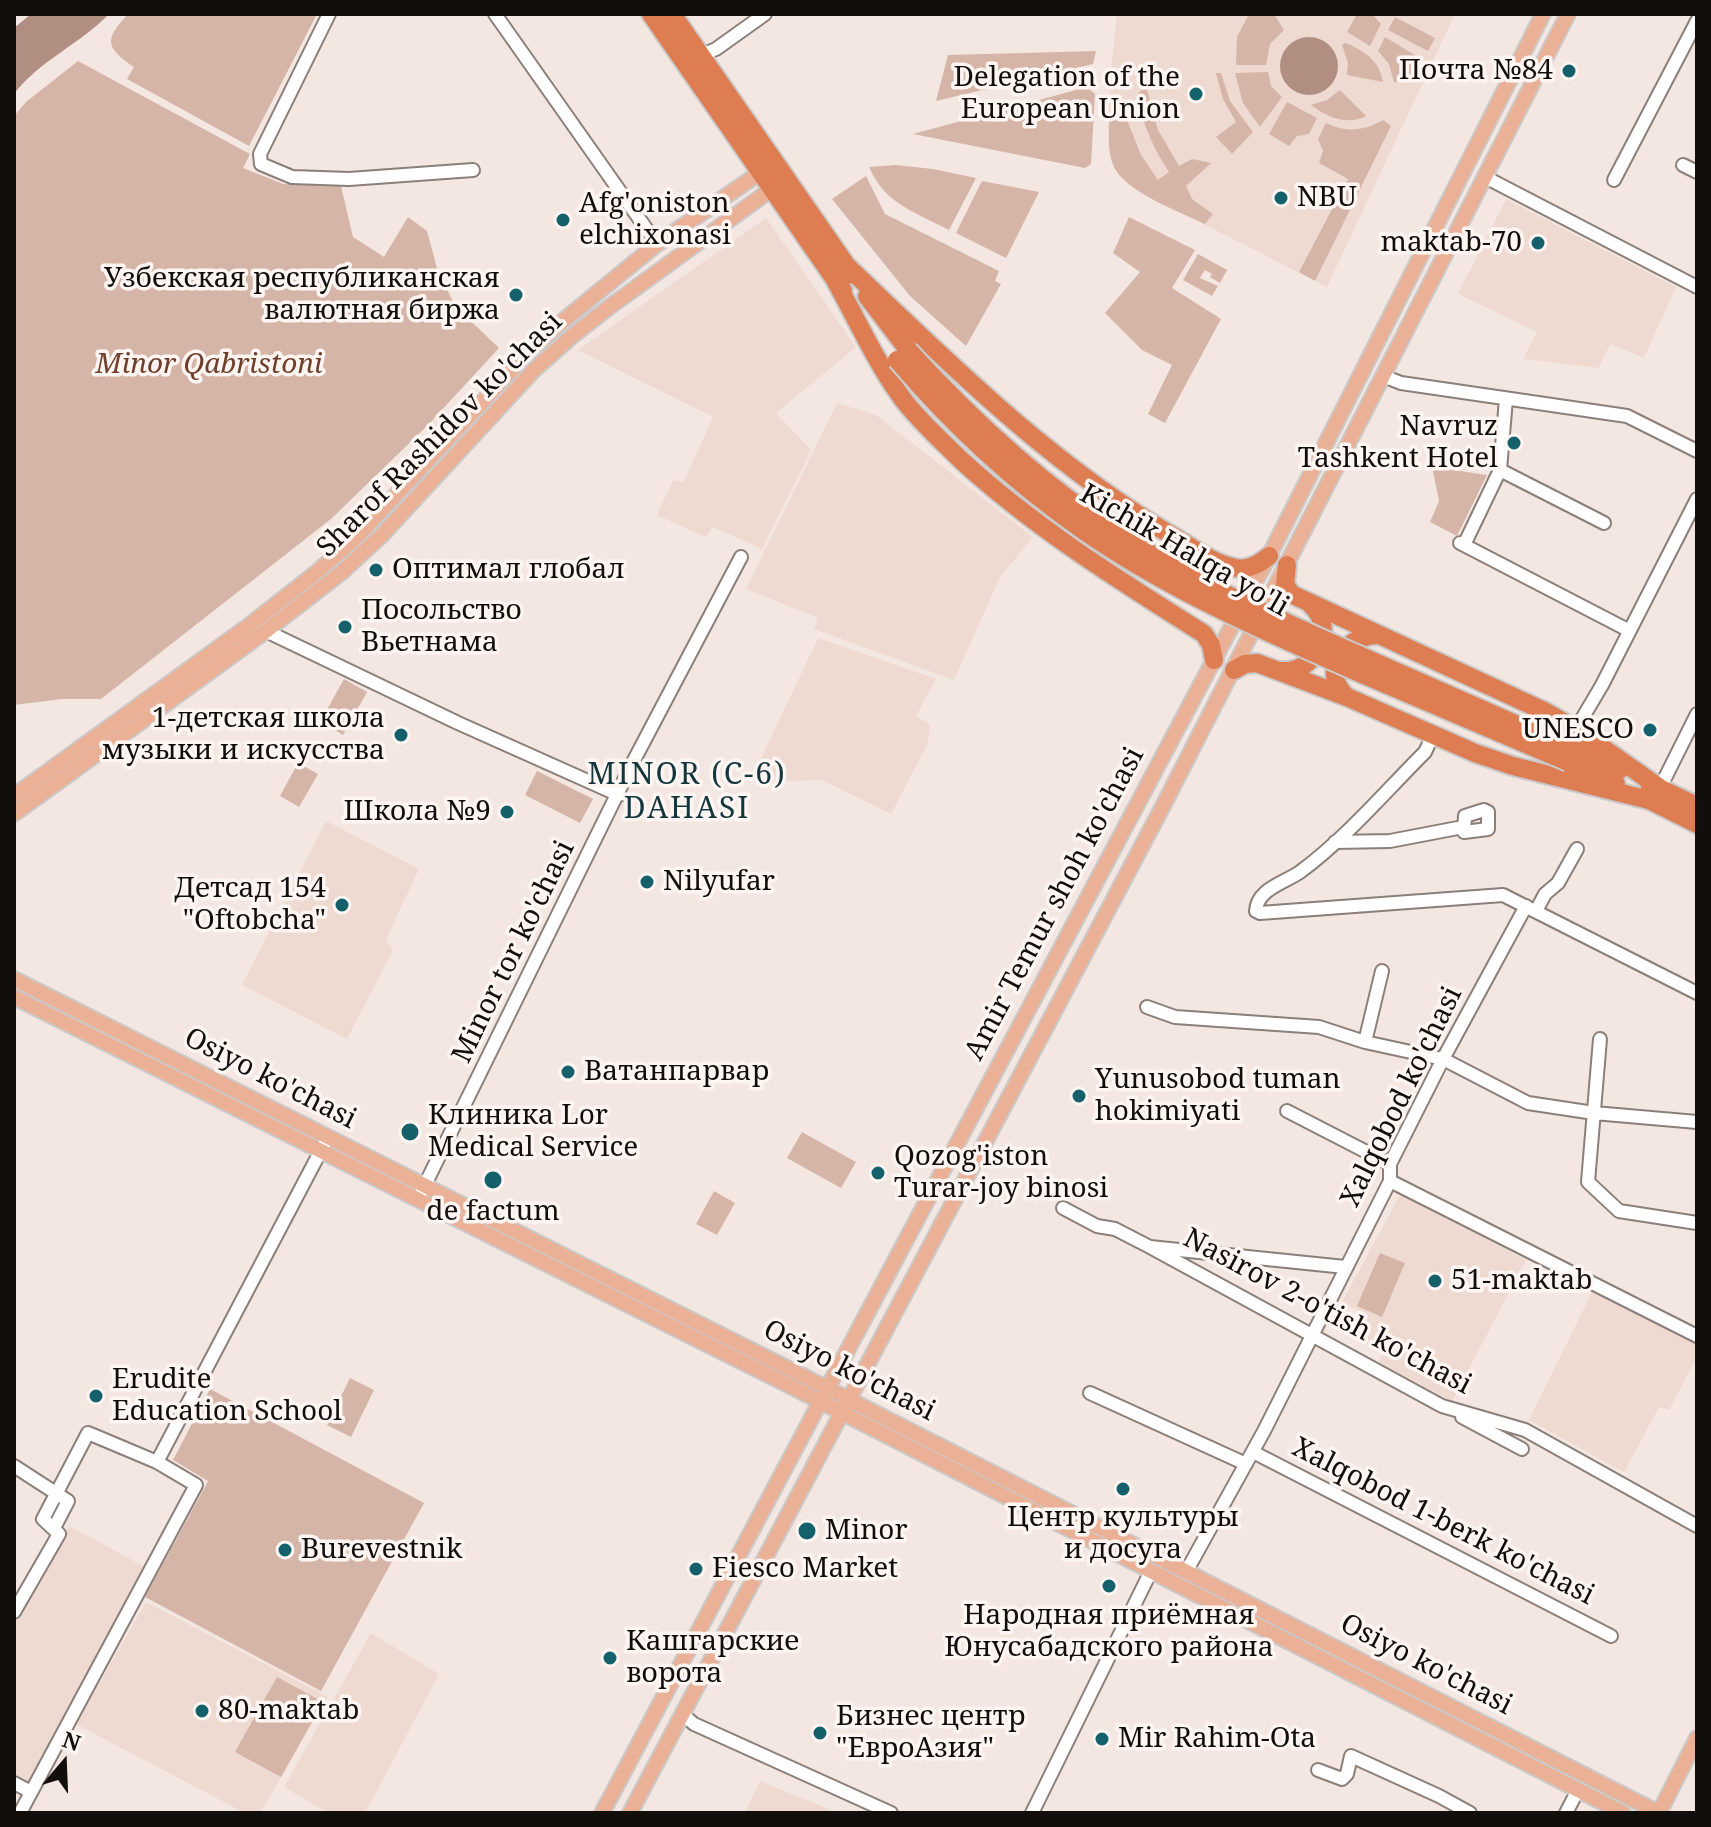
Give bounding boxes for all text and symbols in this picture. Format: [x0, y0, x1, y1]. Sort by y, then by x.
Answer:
place label: Почта №84 [1399, 54, 1553, 88]
place label: Delegation of the European Union [953, 61, 1180, 127]
marker: Почта №84 [1560, 62, 1578, 80]
marker: Delegation of the European Union [1187, 85, 1205, 103]
place label: NBU [1297, 181, 1357, 215]
place label: Afg'oniston elchixonasi [579, 187, 731, 253]
marker: NBU [1272, 189, 1290, 207]
marker: Afg'oniston elchixonasi [554, 211, 572, 229]
place label: maktab-70 [1381, 226, 1522, 260]
marker: maktab-70 [1529, 234, 1547, 252]
place label: Узбекская республиканская валютная биржа [104, 262, 500, 328]
marker: Узбекская республиканская валютная биржа [507, 286, 525, 304]
street label: Sharof Rashidov ko'chasi [311, 306, 569, 564]
park label: Minor Qabristoni [96, 348, 322, 382]
place label: Navruz Tashkent Hotel [1298, 410, 1498, 476]
marker: Navruz Tashkent Hotel [1505, 434, 1523, 452]
street label: Kichik Halqa yo'li [1074, 478, 1294, 624]
place label: Оптимал глобал [392, 553, 625, 587]
marker: Оптимал глобал [367, 561, 385, 579]
place label: Посольство Вьетнама [361, 594, 522, 660]
marker: Посольство Вьетнама [336, 618, 354, 636]
place label: 1-детская школа музыки и искусства [102, 702, 385, 768]
place label: UNESCO [1522, 713, 1634, 747]
marker: UNESCO [1641, 721, 1659, 739]
marker: 1-детская школа музыки и искусства [392, 726, 410, 744]
street label: Amir Temur shoh ko'chasi [958, 742, 1152, 1066]
district label: MINOR (C-6) DAHASI [587, 757, 787, 828]
place label: Школа №9 [343, 795, 491, 829]
marker: Школа №9 [498, 803, 516, 821]
street label: Minor tor ko'chasi [446, 835, 582, 1069]
place label: Nilyufar [663, 865, 775, 899]
place label: Детсад 154 "Oftobcha" [174, 872, 326, 938]
marker: Nilyufar [638, 873, 656, 891]
marker: Детсад 154 "Oftobcha" [333, 896, 351, 914]
street label: Xalqobod ko'chasi [1334, 982, 1470, 1212]
street label: Osiyo ko'chasi [179, 1021, 361, 1137]
place label: Ватанпарвар [584, 1055, 769, 1089]
marker: Ватанпарвар [559, 1063, 577, 1081]
place label: Yunusobod tuman hokimiyati [1095, 1063, 1341, 1129]
marker: Yunusobod tuman hokimiyati [1070, 1087, 1088, 1105]
place label: Клиника Lor Medical Service [428, 1099, 638, 1165]
marker: Клиника Lor Medical Service [399, 1121, 421, 1143]
place label: Qozog'iston Turar-joy binosi [894, 1140, 1108, 1206]
marker: Qozog'iston Turar-joy binosi [869, 1164, 887, 1182]
marker: de factum [482, 1169, 504, 1191]
place label: de factum [426, 1195, 560, 1229]
street label: Nasirov 2-o'tish ko'chasi [1177, 1222, 1477, 1402]
place label: 51-maktab [1451, 1264, 1592, 1298]
marker: 51-maktab [1426, 1272, 1444, 1290]
street label: Osiyo ko'chasi [758, 1313, 940, 1429]
place label: Erudite Education School [112, 1363, 342, 1429]
marker: Erudite Education School [87, 1387, 105, 1405]
street label: Xalqobod 1-berk ko'chasi [1287, 1431, 1599, 1613]
marker: Центр культуры и досуга [1114, 1480, 1132, 1498]
place label: Центр культуры и досуга [1007, 1501, 1239, 1567]
place label: Minor [825, 1514, 908, 1548]
marker: Minor [796, 1520, 818, 1542]
place label: Burevestnik [301, 1533, 462, 1567]
marker: Burevestnik [276, 1541, 294, 1559]
place label: Fiesco Market [712, 1552, 898, 1586]
marker: Fiesco Market [687, 1560, 705, 1578]
marker: Народная приёмная Юнусабадского района [1100, 1577, 1118, 1595]
place label: Народная приёмная Юнусабадского района [944, 1599, 1274, 1665]
street label: Osiyo ko'chasi [1335, 1607, 1517, 1723]
place label: Кашгарские ворота [626, 1625, 799, 1691]
marker: Кашгарские ворота [601, 1649, 619, 1667]
place label: 80-maktab [218, 1694, 359, 1728]
place label: Бизнес центр "ЕвроАзия" [836, 1700, 1026, 1766]
marker: 80-maktab [193, 1702, 211, 1720]
place label: Mir Rahim-Ota [1118, 1722, 1316, 1756]
north arrow [24, 1723, 104, 1803]
text: N [59, 1723, 85, 1757]
marker: Бизнес центр "ЕвроАзия" [811, 1724, 829, 1742]
marker: Mir Rahim-Ota [1093, 1730, 1111, 1748]

